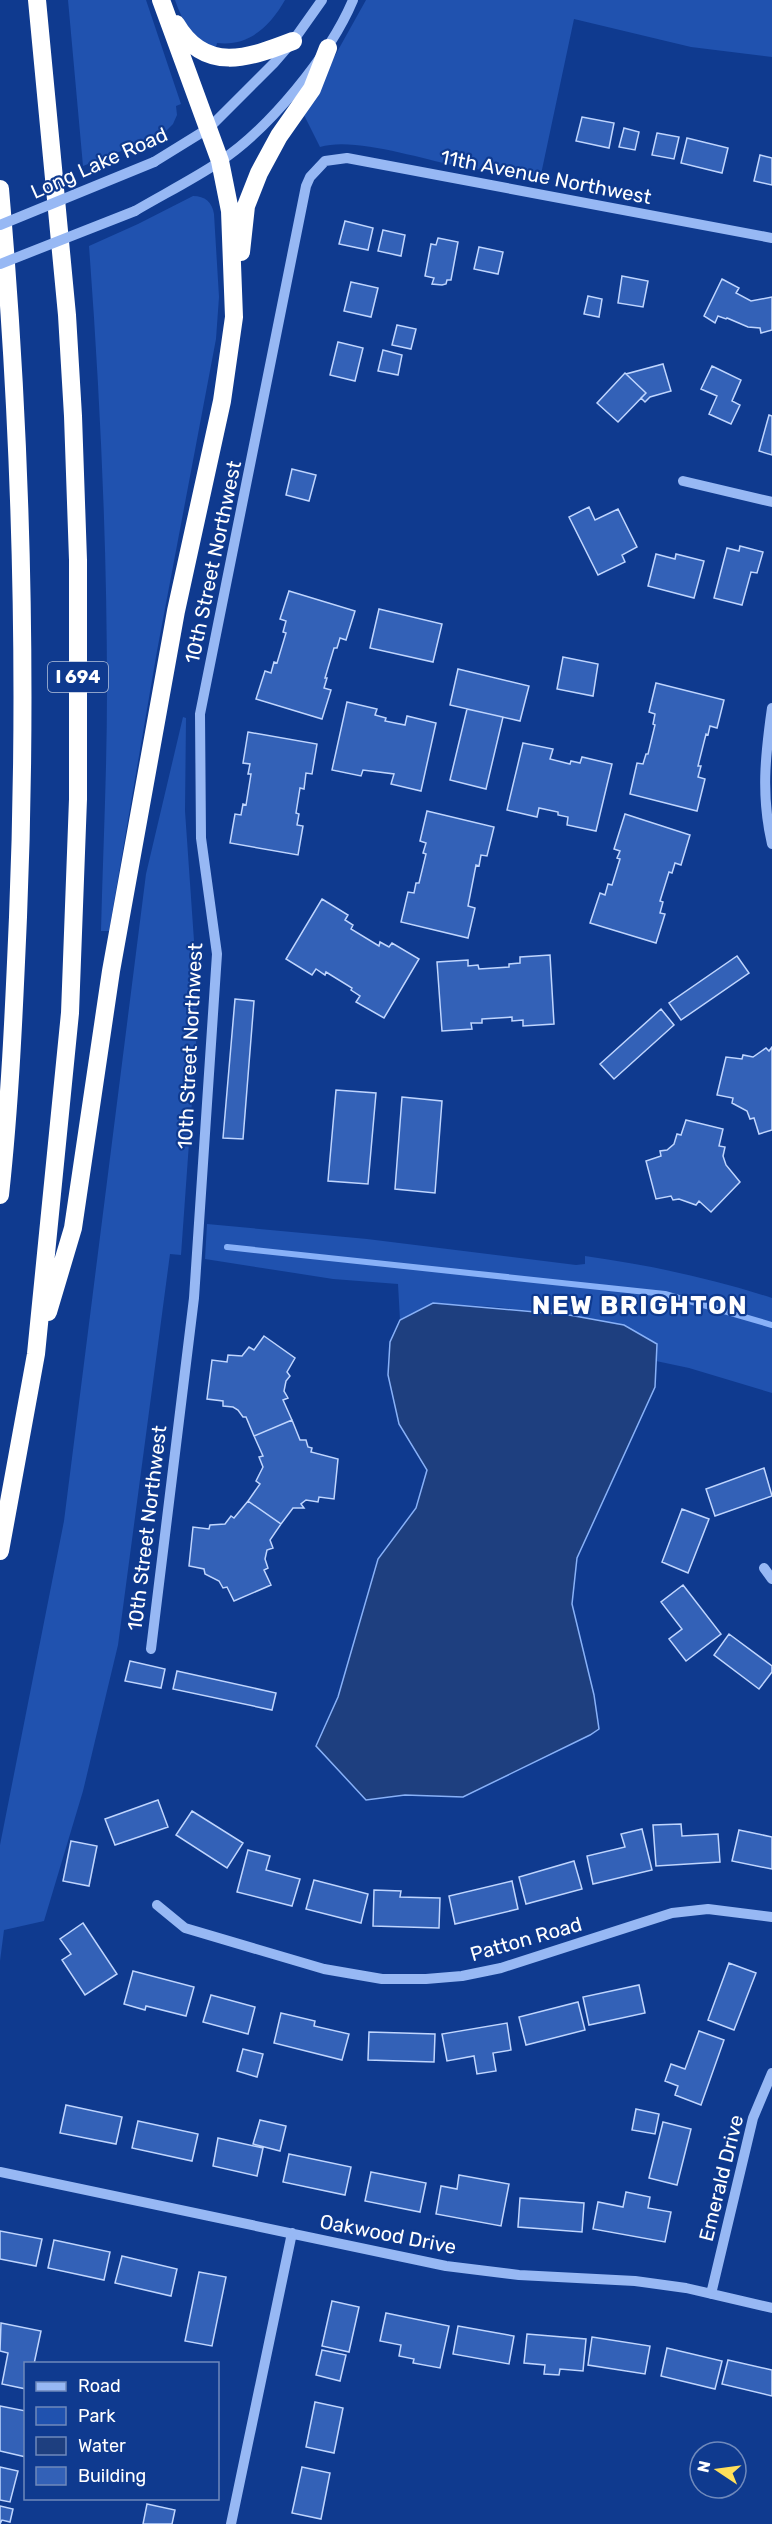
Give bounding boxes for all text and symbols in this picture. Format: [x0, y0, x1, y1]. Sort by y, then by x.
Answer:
street label: Long Lake Road [27, 122, 171, 204]
street label: 11th Avenue Northwest [439, 145, 654, 209]
street label: 10th Street Northwest [180, 458, 246, 666]
road number: I 694 [48, 662, 108, 692]
street label: 10th Street Northwest [173, 942, 207, 1150]
district label: NEW BRIGHTON [532, 1290, 748, 1321]
street label: 10th Street Northwest [122, 1424, 172, 1632]
street label: Patton Road [467, 1912, 585, 1966]
street label: Emerald Drive [694, 2112, 748, 2244]
street label: Oakwood Drive [318, 2209, 458, 2259]
legend [24, 2362, 219, 2500]
text: Road [78, 2375, 121, 2397]
text: Park [78, 2405, 116, 2427]
text: Water [78, 2435, 126, 2457]
north arrow [688, 2440, 748, 2500]
text: N [693, 2459, 714, 2474]
text: Building [78, 2465, 146, 2487]

